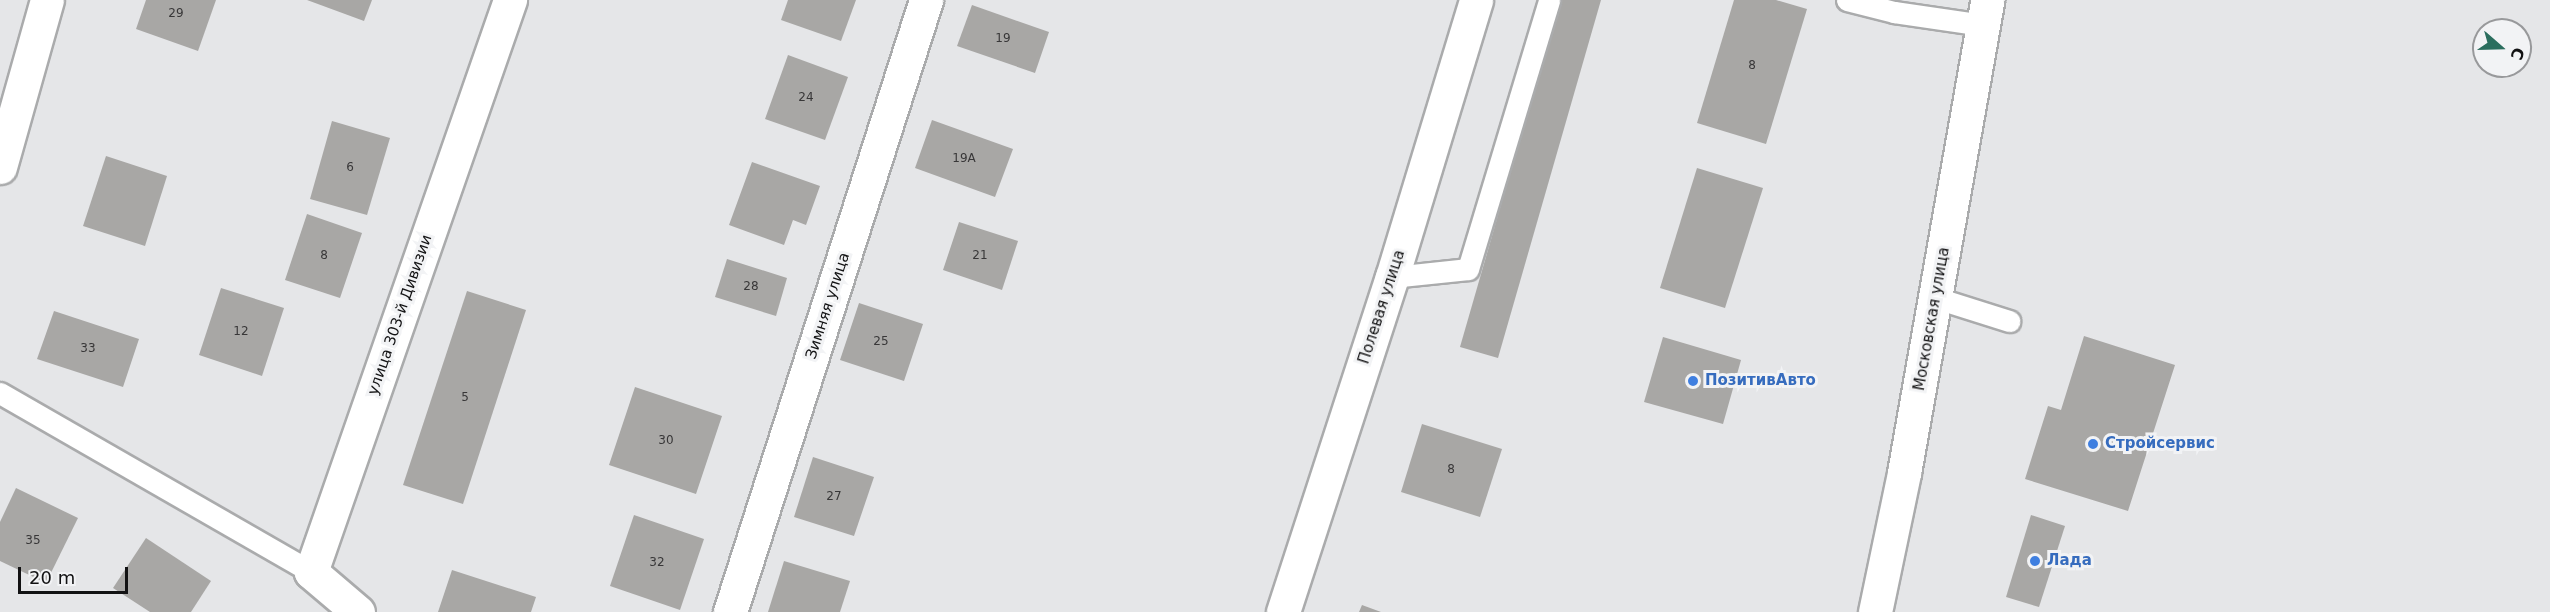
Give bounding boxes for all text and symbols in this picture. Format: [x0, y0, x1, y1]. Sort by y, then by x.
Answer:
house number: 29 [168, 7, 184, 21]
north arrow [2472, 18, 2532, 78]
house number: 19 [995, 32, 1011, 46]
text: С [2507, 45, 2528, 62]
house number: 8 [1748, 59, 1756, 73]
house number: 24 [798, 91, 814, 105]
house number: 19А [952, 152, 976, 166]
house number: 6 [346, 161, 354, 175]
street label: улица 303-й Дивизии [364, 232, 436, 398]
street label: Московская улица [1911, 246, 1953, 392]
street label: Полевая улица [1355, 248, 1409, 366]
house number: 8 [320, 249, 328, 263]
house number: 21 [972, 249, 988, 263]
street label: Зимняя улица [802, 250, 854, 362]
house number: 28 [743, 280, 759, 294]
house number: 12 [233, 325, 249, 339]
house number: 25 [873, 335, 889, 349]
house number: 33 [80, 342, 96, 356]
place label: ПозитивАвто [1705, 372, 1816, 390]
marker: ПозитивАвто [1686, 374, 1700, 388]
house number: 5 [461, 391, 469, 405]
house number: 30 [658, 434, 674, 448]
place label: Стройсервис [2105, 435, 2215, 453]
marker: Стройсервис [2086, 437, 2100, 451]
house number: 8 [1447, 463, 1455, 477]
house number: 27 [826, 490, 842, 504]
house number: 35 [25, 534, 41, 548]
place label: Лада [2047, 552, 2092, 570]
marker: Лада [2028, 554, 2042, 568]
scale bar [21, 555, 130, 593]
house number: 32 [649, 556, 665, 570]
text: 20 m [29, 567, 75, 588]

